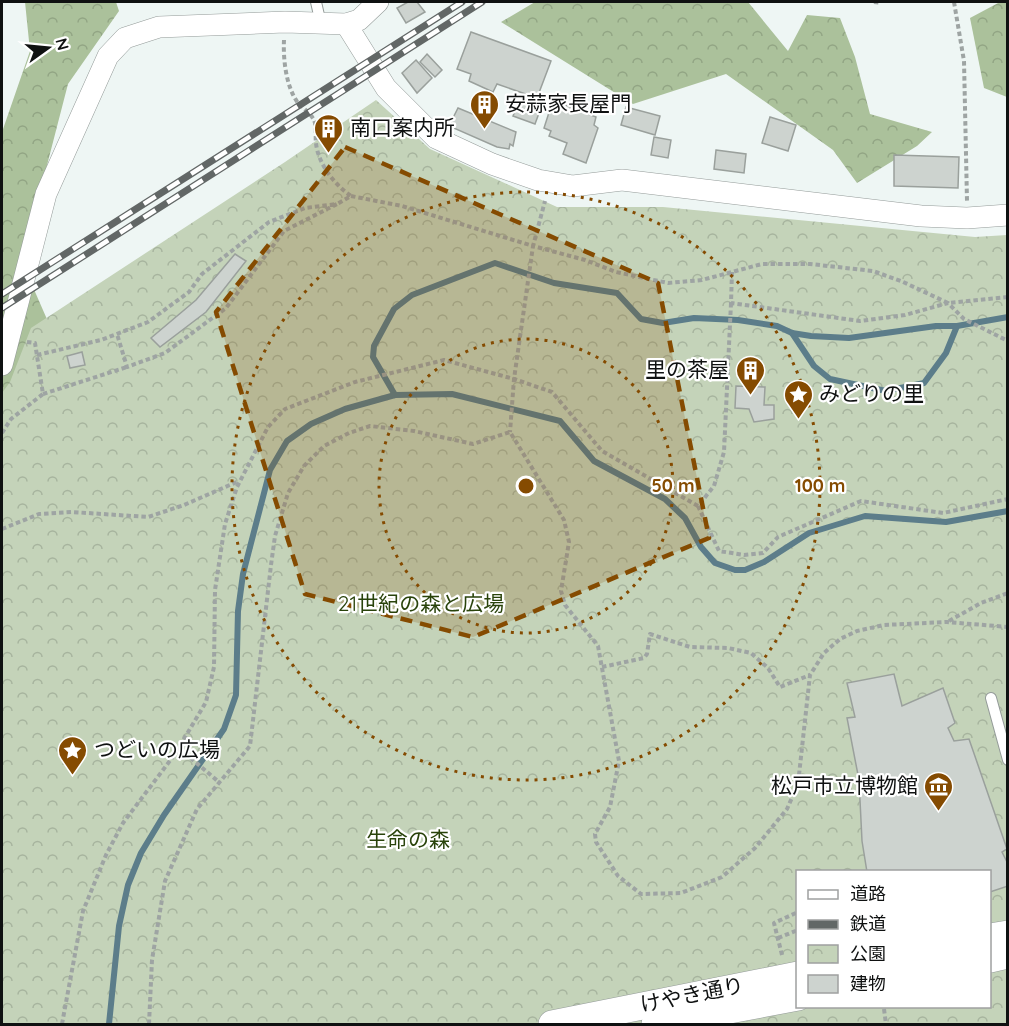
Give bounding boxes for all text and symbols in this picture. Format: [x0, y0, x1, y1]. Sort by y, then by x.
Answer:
north arrow [18, 18, 78, 78]
text: N [51, 36, 74, 52]
building icon: 安蒜家長屋門 [468, 88, 500, 130]
place label: 安蒜家長屋門 [505, 90, 631, 116]
building icon: 南口案内所 [313, 112, 345, 154]
place label: 南口案内所 [350, 114, 455, 140]
building icon: 里の茶屋 [734, 354, 766, 396]
place label: 里の茶屋 [645, 356, 729, 382]
place icon: みどりの里 [782, 378, 814, 420]
place label: みどりの里 [819, 380, 924, 406]
text: 50 m [651, 474, 695, 497]
text: 100 m [795, 474, 845, 497]
centre of rings [516, 476, 536, 496]
park label: 21世紀の森と広場 [338, 590, 504, 616]
place icon: つどいの広場 [57, 734, 89, 776]
place label: つどいの広場 [94, 736, 220, 762]
museum icon: 松戸市立博物館 [923, 770, 955, 812]
place label: 松戸市立博物館 [771, 772, 918, 798]
park label: 生命の森 [366, 826, 450, 852]
legend [796, 870, 991, 1008]
text: 道路 [850, 882, 886, 905]
text: 鉄道 [850, 912, 886, 935]
text: 公園 [850, 942, 886, 965]
street label: けやき通り [638, 971, 746, 1017]
text: 建物 [850, 972, 886, 995]

